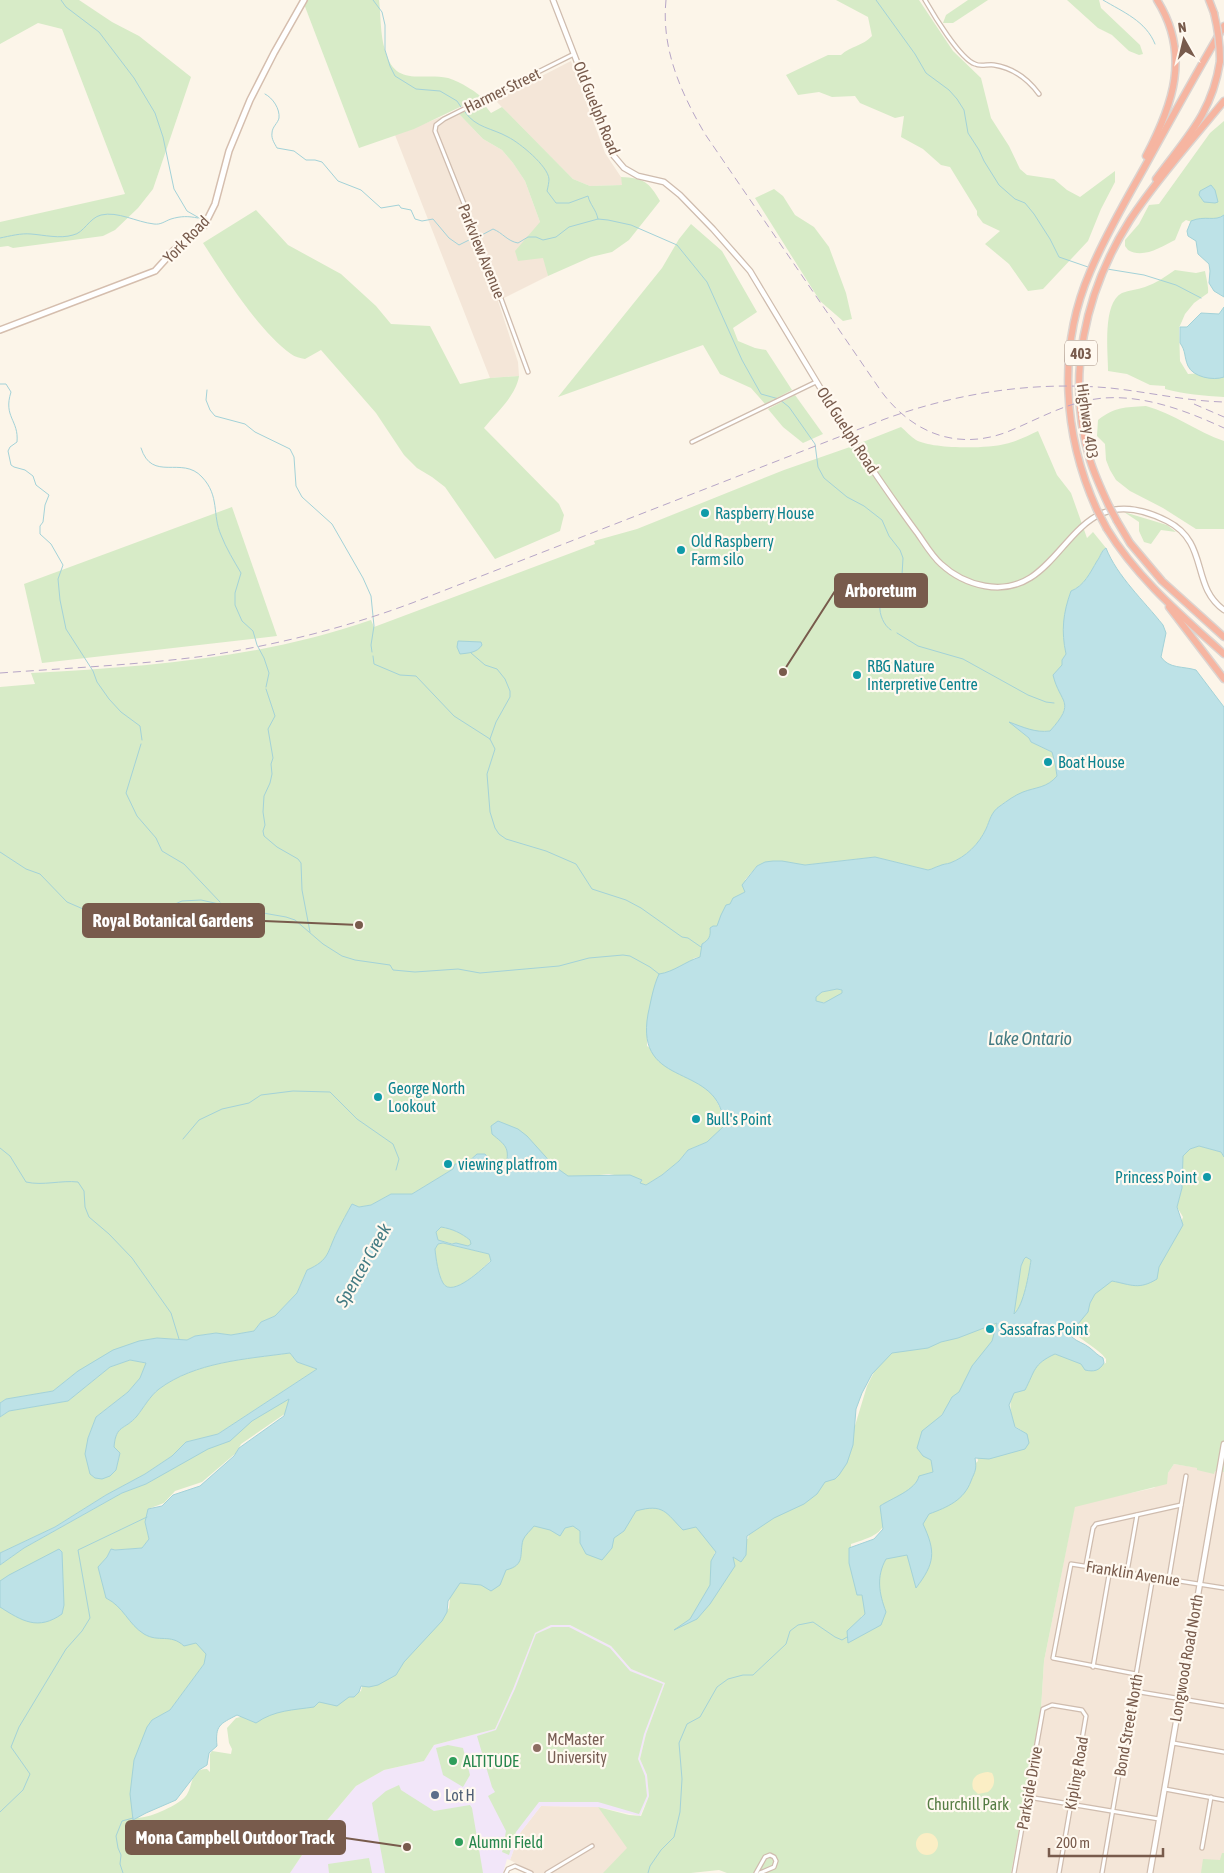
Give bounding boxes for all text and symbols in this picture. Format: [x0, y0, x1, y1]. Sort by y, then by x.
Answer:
north arrow [1159, 15, 1209, 65]
text: N [1177, 19, 1187, 36]
street label: Old Guelph Road [569, 59, 624, 158]
street label: Harmer Street [461, 64, 543, 116]
street label: Parkview Avenue [455, 201, 509, 301]
street label: York Road [159, 212, 213, 266]
road number: 403 [1065, 340, 1097, 366]
street label: Highway 403 [1073, 382, 1102, 460]
street label: Old Guelph Road [813, 384, 883, 477]
place label: Raspberry House [715, 504, 814, 523]
marker: Raspberry House [699, 507, 711, 519]
place label: Old Raspberry Farm silo [691, 532, 774, 568]
marker: Old Raspberry Farm silo [675, 544, 687, 556]
callout: Arboretum [835, 574, 927, 607]
text: Arboretum [844, 580, 917, 601]
place label: RBG Nature Interpretive Centre [867, 657, 978, 694]
marker: RBG Nature Interpretive Centre [851, 669, 863, 681]
place label: Boat House [1058, 753, 1125, 771]
marker: Boat House [1042, 756, 1054, 768]
callout: Royal Botanical Gardens [83, 904, 264, 937]
text: Royal Botanical Gardens [93, 910, 254, 931]
water label: Lake Ontario [988, 1028, 1072, 1049]
place label: George North Lookout [388, 1079, 465, 1115]
marker: George North Lookout [372, 1091, 384, 1103]
place label: Bull's Point [706, 1110, 772, 1128]
marker: Bull's Point [690, 1113, 702, 1125]
place label: viewing platfrom [458, 1155, 558, 1174]
marker: viewing platfrom [442, 1158, 454, 1170]
place label: Princess Point [1115, 1168, 1197, 1186]
marker: Princess Point [1201, 1171, 1213, 1183]
water label: Spencer Creek [330, 1219, 396, 1311]
place label: Sassafras Point [1000, 1320, 1089, 1338]
marker: Sassafras Point [984, 1323, 996, 1335]
street label: Franklin Avenue [1085, 1557, 1181, 1589]
street label: Longwood Road North [1166, 1593, 1207, 1723]
street label: Bond Street North [1110, 1672, 1146, 1778]
place label: McMaster University [547, 1730, 607, 1767]
street label: Kipling Road [1061, 1735, 1092, 1811]
marker: McMaster University [531, 1742, 543, 1754]
street label: Parkside Drive [1013, 1745, 1045, 1831]
place label: ALTITUDE [463, 1752, 519, 1770]
marker: ALTITUDE [447, 1755, 459, 1767]
place label: Lot H [445, 1786, 475, 1804]
marker: Lot H [429, 1789, 441, 1801]
park label: Churchill Park [927, 1795, 1009, 1813]
callout: Mona Campbell Outdoor Track [126, 1821, 345, 1854]
scale bar [1049, 1826, 1163, 1858]
text: Mona Campbell Outdoor Track [136, 1827, 336, 1848]
place label: Alumni Field [469, 1833, 543, 1851]
text: 200 m [1056, 1834, 1090, 1851]
marker: Alumni Field [453, 1836, 465, 1848]

